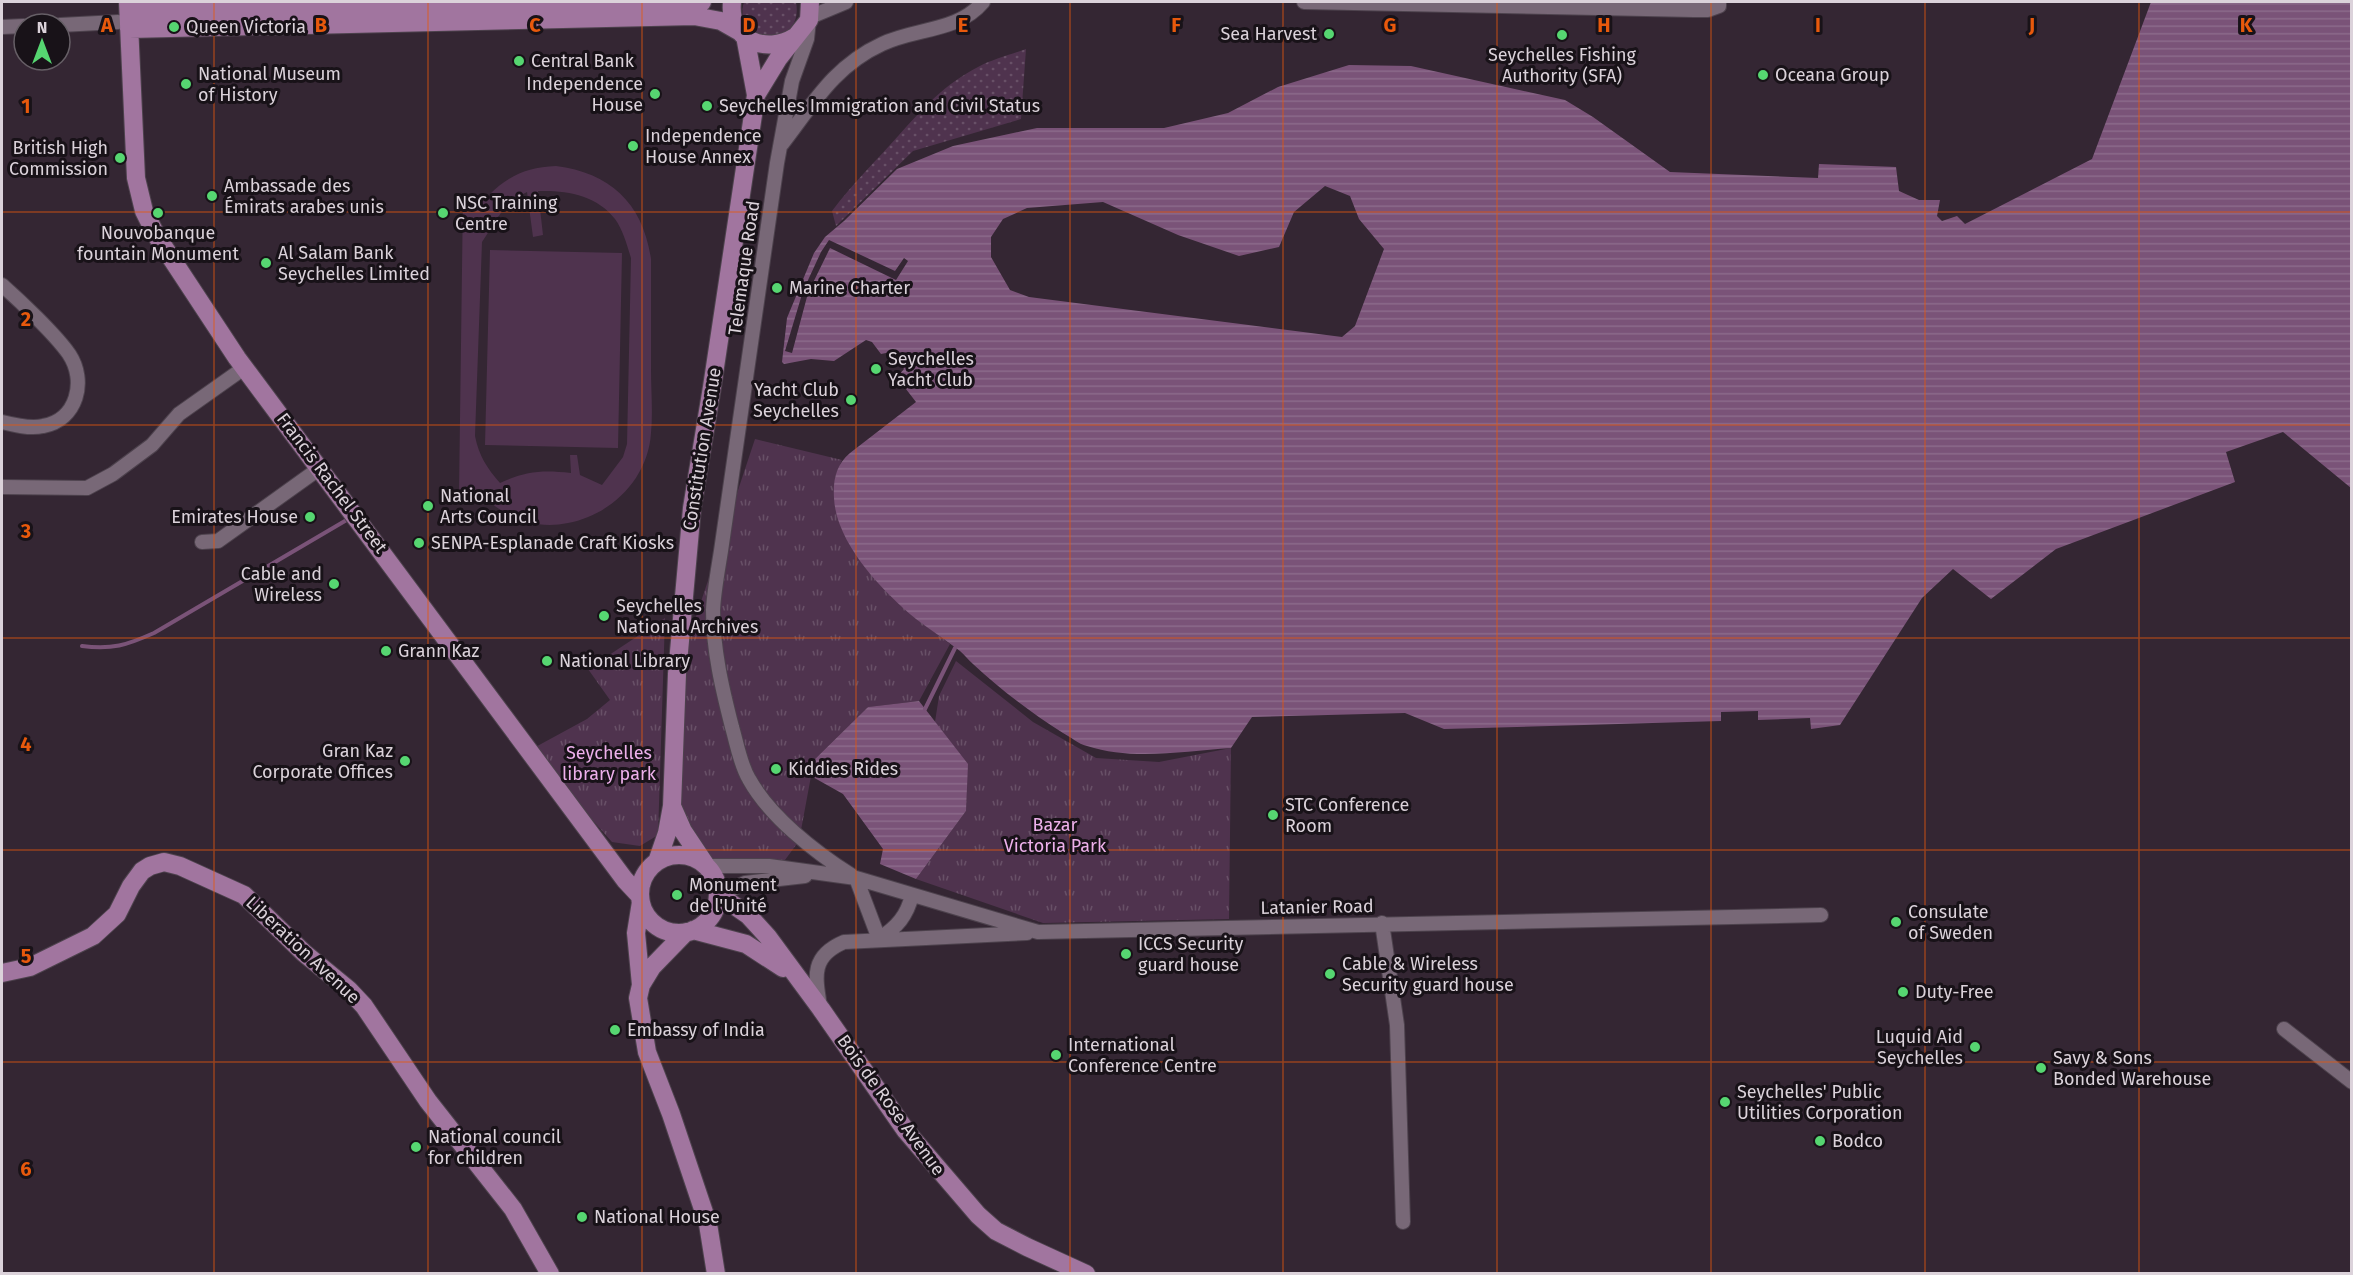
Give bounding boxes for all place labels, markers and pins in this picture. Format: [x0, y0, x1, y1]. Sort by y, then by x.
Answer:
place label: Queen Victoria [186, 16, 306, 38]
marker: Queen Victoria [167, 20, 181, 34]
place label: Sea Harvest [1221, 23, 1317, 45]
marker: Sea Harvest [1322, 27, 1336, 41]
marker: Seychelles Fishing Authority (SFA) [1555, 28, 1569, 42]
place label: Seychelles Fishing Authority (SFA) [1488, 44, 1637, 87]
place label: Central Bank [531, 50, 635, 72]
marker: Central Bank [512, 54, 526, 68]
place label: National Museum of History [198, 63, 341, 106]
place label: Oceana Group [1775, 64, 1890, 86]
marker: Oceana Group [1756, 68, 1770, 82]
place label: Independence House [526, 73, 643, 116]
marker: National Museum of History [179, 77, 193, 91]
marker: Independence House [648, 87, 662, 101]
place label: Seychelles Immigration and Civil Status [719, 95, 1040, 117]
marker: Seychelles Immigration and Civil Status [700, 99, 714, 113]
place label: Independence House Annex [645, 125, 762, 168]
place label: British High Commission [9, 137, 108, 180]
marker: Independence House Annex [626, 139, 640, 153]
marker: British High Commission [113, 151, 127, 165]
place label: Ambassade des Émirats arabes unis [224, 175, 384, 218]
marker: Ambassade des Émirats arabes unis [205, 189, 219, 203]
place label: NSC Training Centre [455, 192, 558, 235]
marker: Nouvobanque fountain Monument [151, 206, 165, 220]
marker: NSC Training Centre [436, 206, 450, 220]
place label: Nouvobanque fountain Monument [77, 222, 239, 265]
place label: Al Salam Bank Seychelles Limited [278, 242, 430, 285]
marker: Al Salam Bank Seychelles Limited [259, 256, 273, 270]
place label: Marine Charter [789, 277, 910, 299]
marker: Marine Charter [770, 281, 784, 295]
place label: Seychelles Yacht Club [888, 348, 974, 391]
marker: Seychelles Yacht Club [869, 362, 883, 376]
place label: Yacht Club Seychelles [753, 379, 839, 422]
marker: Yacht Club Seychelles [844, 393, 858, 407]
place label: National Arts Council [440, 485, 537, 528]
marker: National Arts Council [421, 499, 435, 513]
place label: Emirates House [171, 506, 298, 528]
marker: Emirates House [303, 510, 317, 524]
place label: SENPA-Esplanade Craft Kiosks [431, 532, 674, 554]
marker: SENPA-Esplanade Craft Kiosks [412, 536, 426, 550]
place label: Cable and Wireless [241, 563, 322, 606]
marker: Cable and Wireless [327, 577, 341, 591]
place label: Seychelles National Archives [616, 595, 758, 638]
marker: Seychelles National Archives [597, 609, 611, 623]
place label: Grann Kaz [398, 640, 480, 662]
marker: Grann Kaz [379, 644, 393, 658]
place label: National Library [559, 650, 690, 672]
marker: National Library [540, 654, 554, 668]
place label: Gran Kaz Corporate Offices [252, 740, 393, 783]
marker: Gran Kaz Corporate Offices [398, 754, 412, 768]
place label: Kiddies Rides [788, 758, 898, 780]
marker: Kiddies Rides [769, 762, 783, 776]
place label: STC Conference Room [1285, 794, 1409, 837]
marker: STC Conference Room [1266, 808, 1280, 822]
place label: Monument de l'Unité [689, 874, 777, 917]
marker: Monument de l'Unité [670, 888, 684, 902]
place label: Consulate of Sweden [1908, 901, 1993, 944]
marker: Consulate of Sweden [1889, 915, 1903, 929]
place label: ICCS Security guard house [1138, 933, 1243, 976]
marker: ICCS Security guard house [1119, 947, 1133, 961]
place label: Cable & Wireless Security guard house [1342, 953, 1514, 996]
marker: Cable & Wireless Security guard house [1323, 967, 1337, 981]
place label: Duty-Free [1915, 981, 1994, 1003]
marker: Duty-Free [1896, 985, 1910, 999]
place label: Embassy of India [627, 1019, 765, 1041]
marker: Embassy of India [608, 1023, 622, 1037]
place label: Luquid Aid Seychelles [1876, 1026, 1963, 1069]
place label: International Conference Centre [1068, 1034, 1217, 1077]
marker: Luquid Aid Seychelles [1968, 1040, 1982, 1054]
place label: Savy & Sons Bonded Warehouse [2053, 1047, 2211, 1090]
marker: International Conference Centre [1049, 1048, 1063, 1062]
marker: Savy & Sons Bonded Warehouse [2034, 1061, 2048, 1075]
place label: Seychelles' Public Utilities Corporation [1737, 1081, 1903, 1124]
marker: Seychelles' Public Utilities Corporation [1718, 1095, 1732, 1109]
place label: National council for children [428, 1126, 561, 1169]
place label: Bodco [1832, 1130, 1883, 1152]
marker: Bodco [1813, 1134, 1827, 1148]
marker: National council for children [409, 1140, 423, 1154]
place label: National House [594, 1206, 720, 1228]
marker: National House [575, 1210, 589, 1224]

